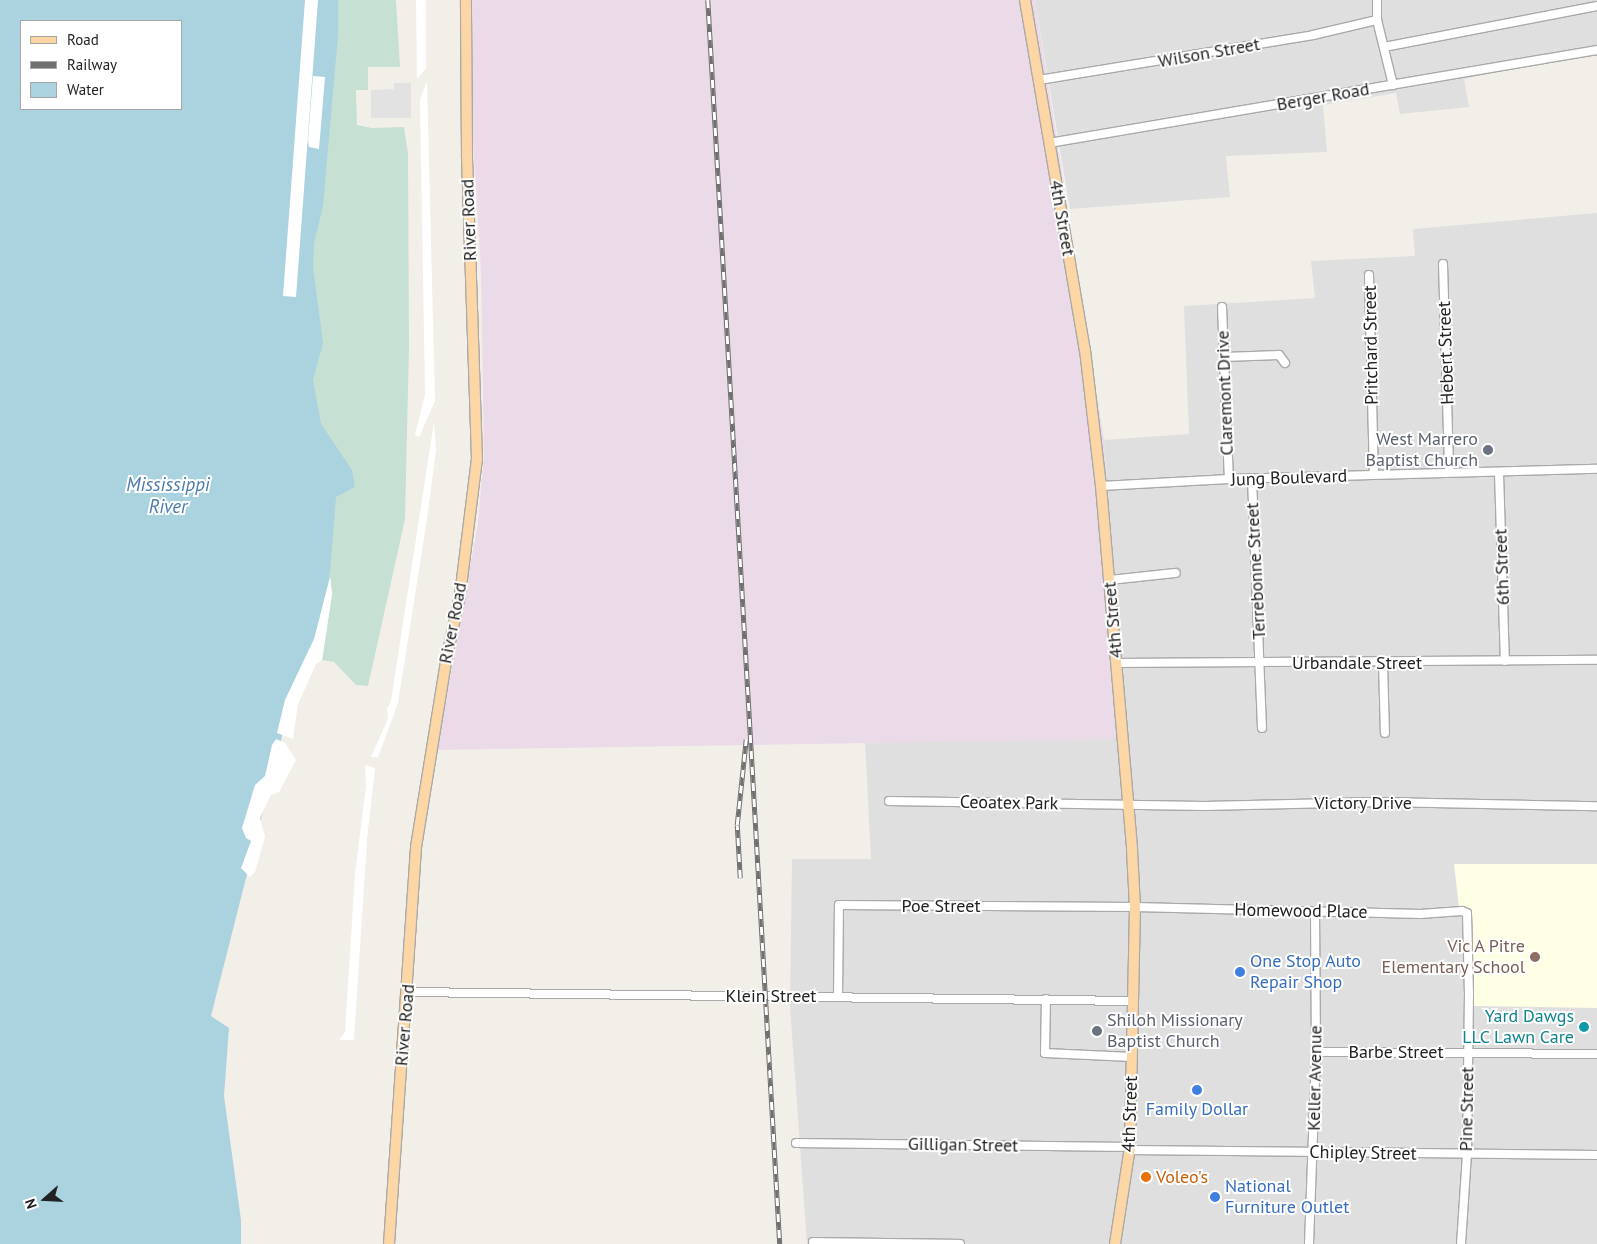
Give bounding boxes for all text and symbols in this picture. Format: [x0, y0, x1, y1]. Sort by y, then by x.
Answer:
legend [20, 20, 182, 110]
text: Road [67, 30, 99, 49]
street label: Wilson Street [1156, 33, 1262, 73]
text: Railway [67, 55, 117, 74]
street label: Berger Road [1275, 78, 1371, 116]
text: Water [67, 80, 104, 99]
street label: 4th Street [1045, 178, 1079, 258]
street label: River Road [457, 179, 481, 261]
street label: Pritchard Street [1359, 285, 1383, 405]
street label: Hebert Street [1433, 301, 1459, 405]
street label: Claremont Drive [1212, 330, 1238, 456]
place label: West Marrero Baptist Church [1366, 429, 1478, 472]
marker: West Marrero Baptist Church [1482, 444, 1494, 456]
street label: Jung Boulevard [1230, 465, 1348, 491]
water label: Mississippi River [126, 474, 210, 518]
street label: Terrebonne Street [1242, 502, 1270, 640]
street label: 6th Street [1490, 528, 1514, 606]
street label: River Road [435, 581, 471, 665]
street label: 4th Street [1099, 581, 1127, 659]
street label: Urbandale Street [1292, 652, 1422, 674]
street label: Ceoatex Park [959, 791, 1059, 815]
street label: Victory Drive [1314, 792, 1412, 814]
street label: Poe Street [902, 895, 980, 917]
street label: Homewood Place [1234, 899, 1368, 923]
place label: Vic A Pitre Elementary School [1381, 936, 1525, 979]
place label: One Stop Auto Repair Shop [1250, 951, 1362, 994]
marker: Vic A Pitre Elementary School [1529, 951, 1541, 963]
marker: One Stop Auto Repair Shop [1234, 966, 1246, 978]
street label: River Road [391, 983, 419, 1067]
street label: Klein Street [726, 985, 816, 1007]
place label: Yard Dawgs LLC Lawn Care [1462, 1006, 1574, 1048]
place label: Shiloh Missionary Baptist Church [1107, 1010, 1243, 1052]
marker: Yard Dawgs LLC Lawn Care [1578, 1021, 1590, 1033]
marker: Shiloh Missionary Baptist Church [1091, 1025, 1103, 1037]
street label: Keller Avenue [1303, 1025, 1327, 1131]
street label: Barbe Street [1348, 1041, 1444, 1063]
street label: Pine Street [1455, 1066, 1479, 1152]
street label: 4th Street [1118, 1075, 1142, 1153]
marker: Family Dollar [1191, 1084, 1203, 1096]
place label: Family Dollar [1145, 1098, 1249, 1120]
street label: Gilligan Street [908, 1133, 1018, 1157]
street label: Chipley Street [1309, 1141, 1417, 1165]
place label: Voleo's [1156, 1166, 1208, 1188]
marker: Voleo's [1140, 1171, 1152, 1183]
north arrow [20, 1174, 70, 1224]
place label: National Furniture Outlet [1225, 1176, 1349, 1218]
marker: National Furniture Outlet [1209, 1191, 1221, 1203]
text: N [21, 1197, 41, 1211]

